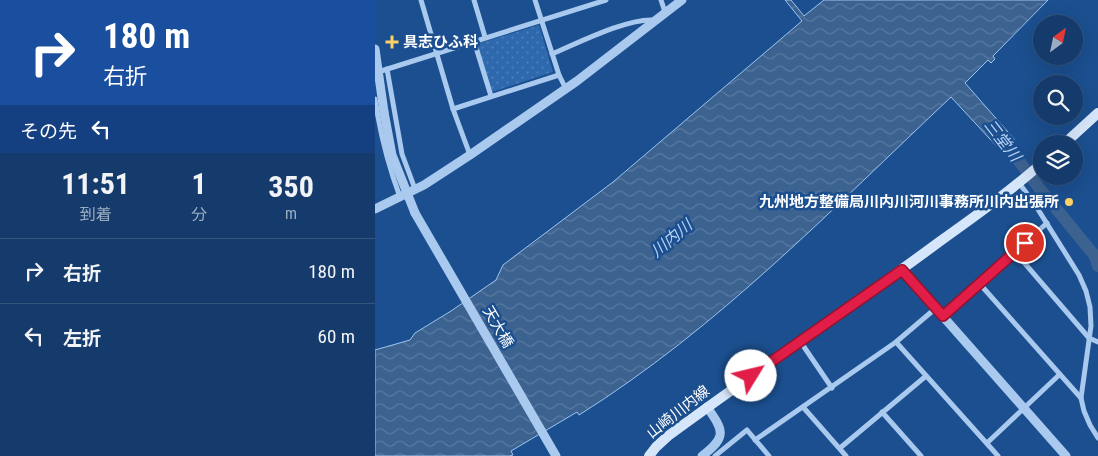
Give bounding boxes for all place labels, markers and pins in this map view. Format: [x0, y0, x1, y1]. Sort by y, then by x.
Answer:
place label: 具志ひふ科 [403, 33, 478, 51]
marker: 具志ひふ科 [385, 35, 399, 49]
place label: 九州地方整備局川内川河川事務所川内出張所 [759, 193, 1059, 211]
marker: 九州地方整備局川内川河川事務所川内出張所 [1063, 196, 1075, 208]
pin [1004, 222, 1046, 264]

